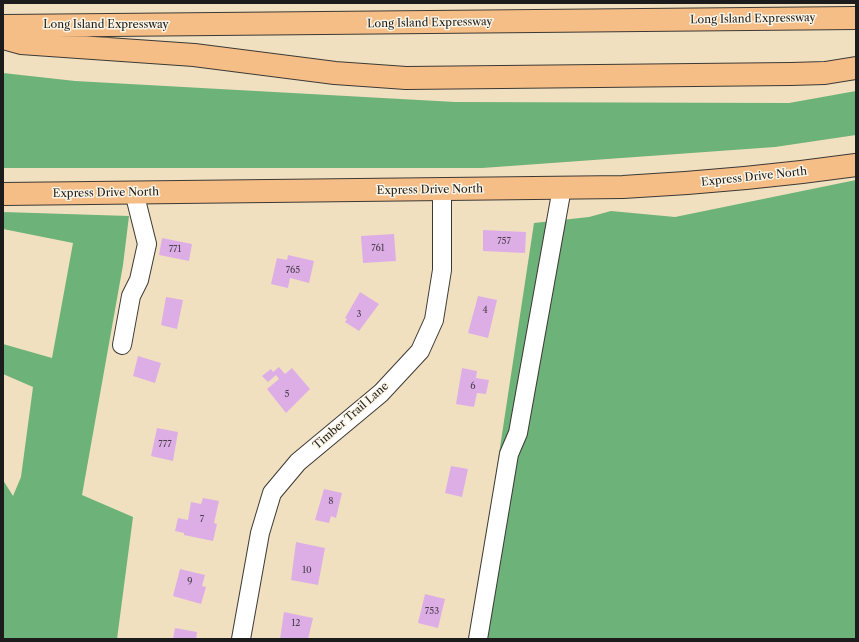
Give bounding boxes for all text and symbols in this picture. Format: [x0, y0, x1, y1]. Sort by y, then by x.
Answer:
street label: Long Island Expressway [690, 11, 816, 27]
street label: Long Island Expressway [367, 15, 493, 31]
street label: Long Island Expressway [43, 18, 169, 32]
street label: Express Drive North [700, 165, 808, 189]
street label: Express Drive North [377, 182, 483, 198]
street label: Express Drive North [53, 185, 159, 201]
house number: 757 [497, 236, 511, 246]
house number: 761 [371, 243, 385, 253]
house number: 771 [169, 244, 181, 254]
house number: 765 [286, 265, 300, 275]
house number: 4 [482, 305, 488, 315]
house number: 3 [357, 309, 361, 319]
street label: Timber Trail Lane [311, 380, 391, 452]
house number: 6 [470, 381, 476, 391]
house number: 5 [285, 389, 289, 399]
house number: 777 [158, 439, 172, 449]
house number: 8 [328, 496, 334, 506]
house number: 7 [200, 514, 204, 524]
house number: 10 [302, 565, 312, 575]
house number: 9 [187, 576, 193, 586]
house number: 753 [425, 606, 439, 616]
house number: 12 [292, 618, 300, 628]

